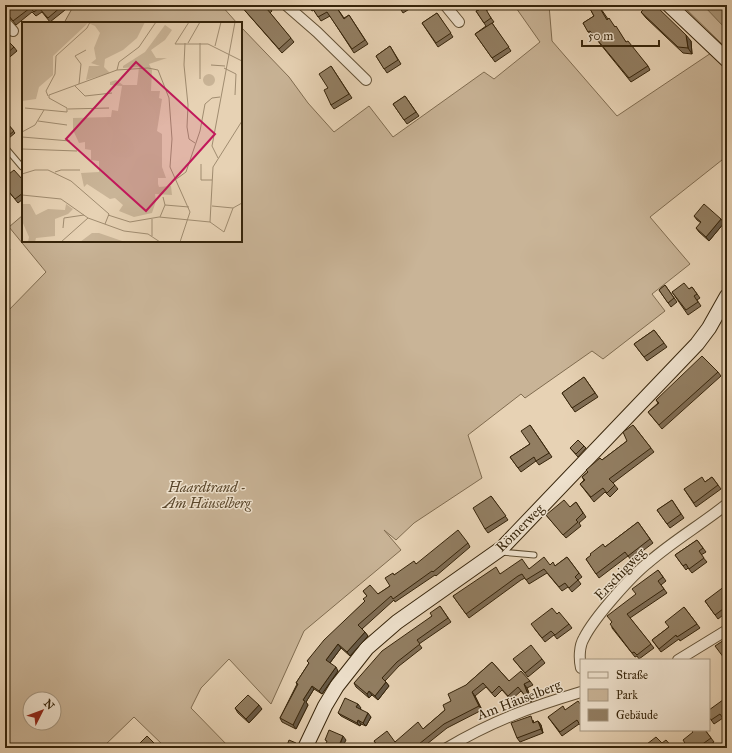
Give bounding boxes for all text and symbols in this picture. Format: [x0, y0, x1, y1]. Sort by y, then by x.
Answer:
inset map [22, 22, 242, 242]
scale bar [582, 22, 659, 48]
text: 50 m [588, 29, 613, 43]
park label: Haardtrand - Am Häuselberg [161, 479, 252, 512]
street label: Römerweg [492, 500, 548, 556]
street label: Erschigweg [591, 544, 649, 604]
legend [580, 659, 710, 731]
text: Straße [616, 668, 648, 682]
street label: Am Häuselberg [474, 676, 564, 724]
text: Park [616, 688, 638, 702]
north arrow [22, 691, 62, 731]
text: N [41, 697, 57, 713]
text: Gebäude [616, 708, 658, 722]

